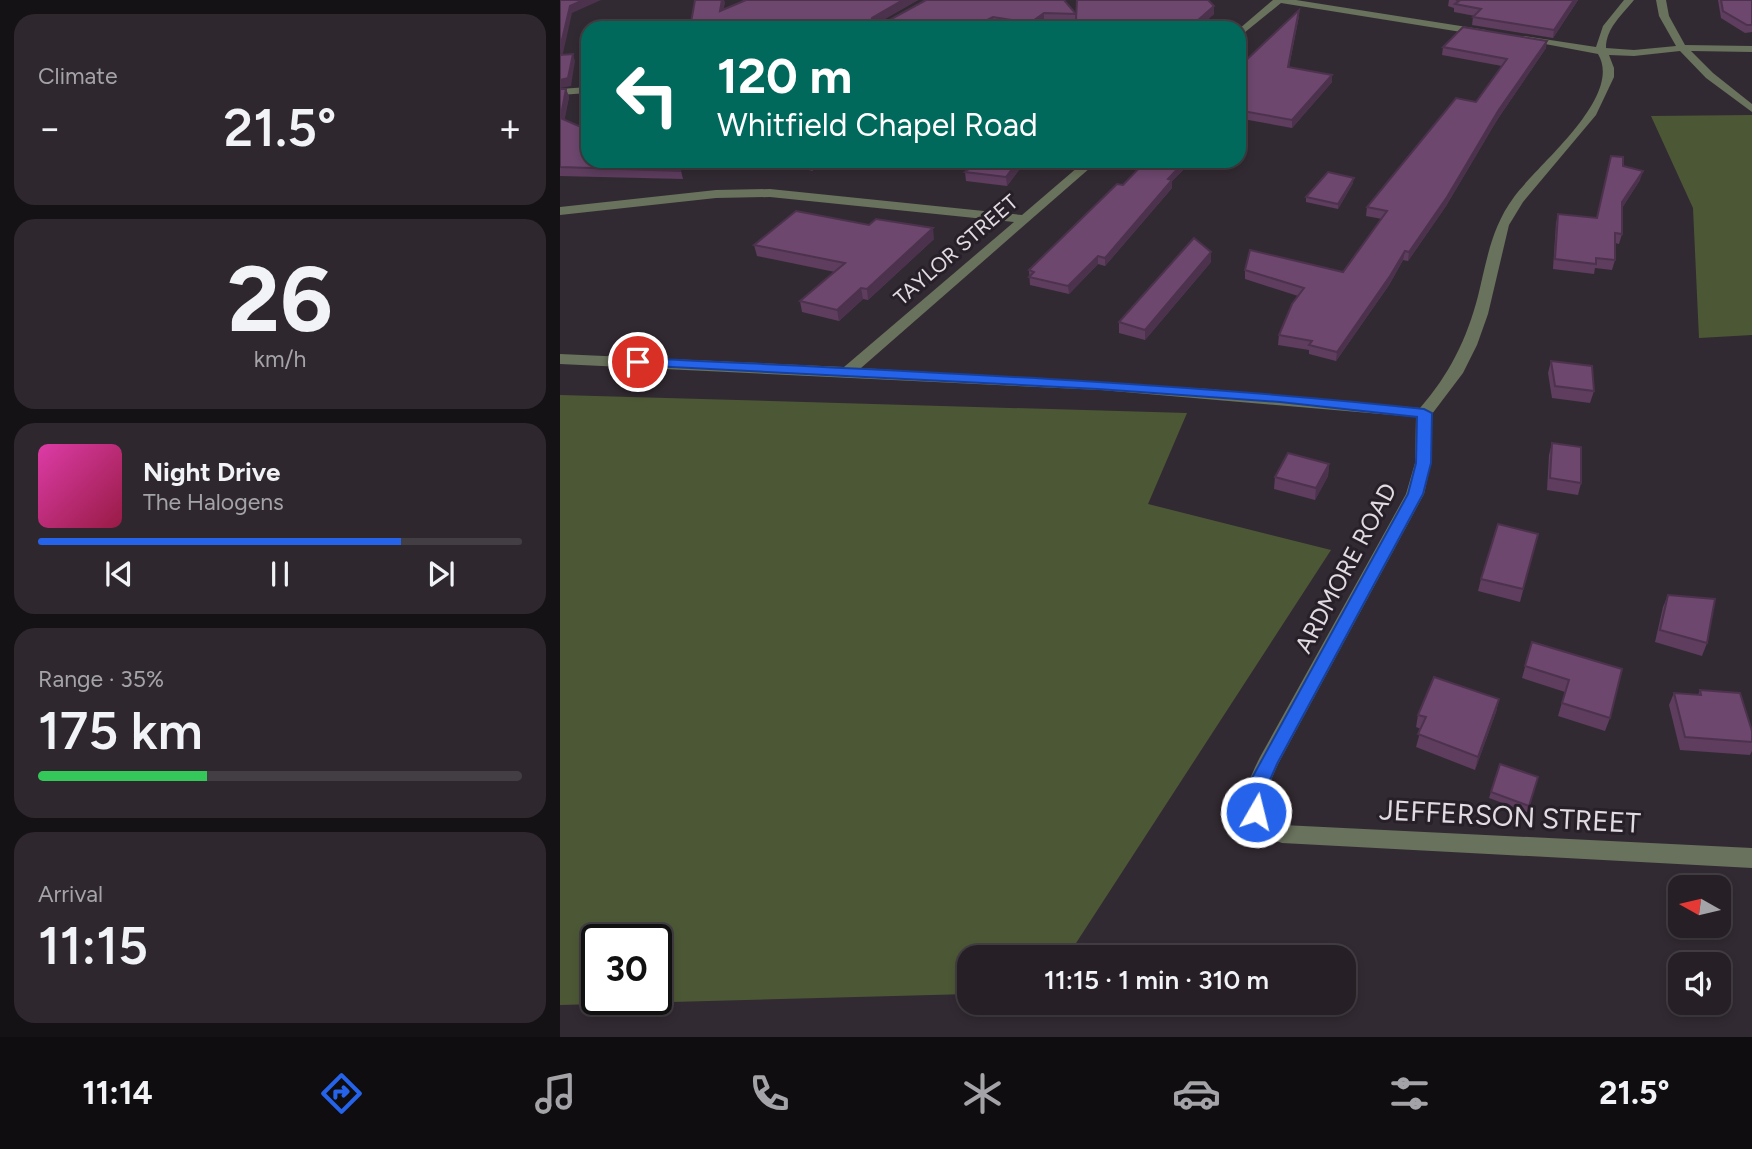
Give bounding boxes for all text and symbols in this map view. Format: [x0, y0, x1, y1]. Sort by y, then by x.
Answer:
text: 120 m [717, 46, 852, 105]
icon: left [602, 49, 693, 140]
text: Climate [38, 62, 117, 90]
text: 21.5° [223, 97, 337, 159]
text: − [38, 105, 62, 151]
text: + [498, 105, 522, 151]
text: Whitfield Chapel Road [717, 106, 1038, 144]
street label: TAYLOR STREET [889, 189, 1023, 310]
text: 26 [227, 245, 333, 354]
pin [608, 332, 668, 392]
icon: arrive [619, 343, 657, 381]
text: km/h [254, 345, 306, 373]
text: Night Drive [143, 456, 280, 488]
street label: ARDMORE ROAD [1289, 478, 1403, 658]
text: The Halogens [143, 488, 284, 516]
icon: previous [100, 555, 138, 593]
icon: pause [261, 555, 299, 593]
icon: next [422, 555, 460, 593]
text: Range · 35% [38, 665, 164, 693]
text: 175 km [38, 700, 203, 762]
position arrow [1219, 775, 1293, 849]
street label: JEFFERSON STREET [1378, 792, 1642, 840]
north arrow [1668, 875, 1731, 938]
map controls [1668, 875, 1731, 1015]
text: Arrival [38, 880, 103, 908]
text: 11:15 [38, 915, 148, 977]
speed limit sign: 30 [581, 924, 672, 1015]
button: sound [1668, 952, 1731, 1015]
text: 11:15 · 1 min · 310 m [1044, 964, 1269, 996]
icon: directions [317, 1069, 366, 1118]
icon: music [531, 1069, 580, 1118]
icon: phone [745, 1069, 794, 1118]
icon: climate [958, 1069, 1007, 1118]
icon: car [1172, 1069, 1221, 1118]
icon: filters [1385, 1069, 1434, 1118]
text: 11:14 [82, 1074, 153, 1112]
text: 21.5° [1599, 1074, 1670, 1112]

